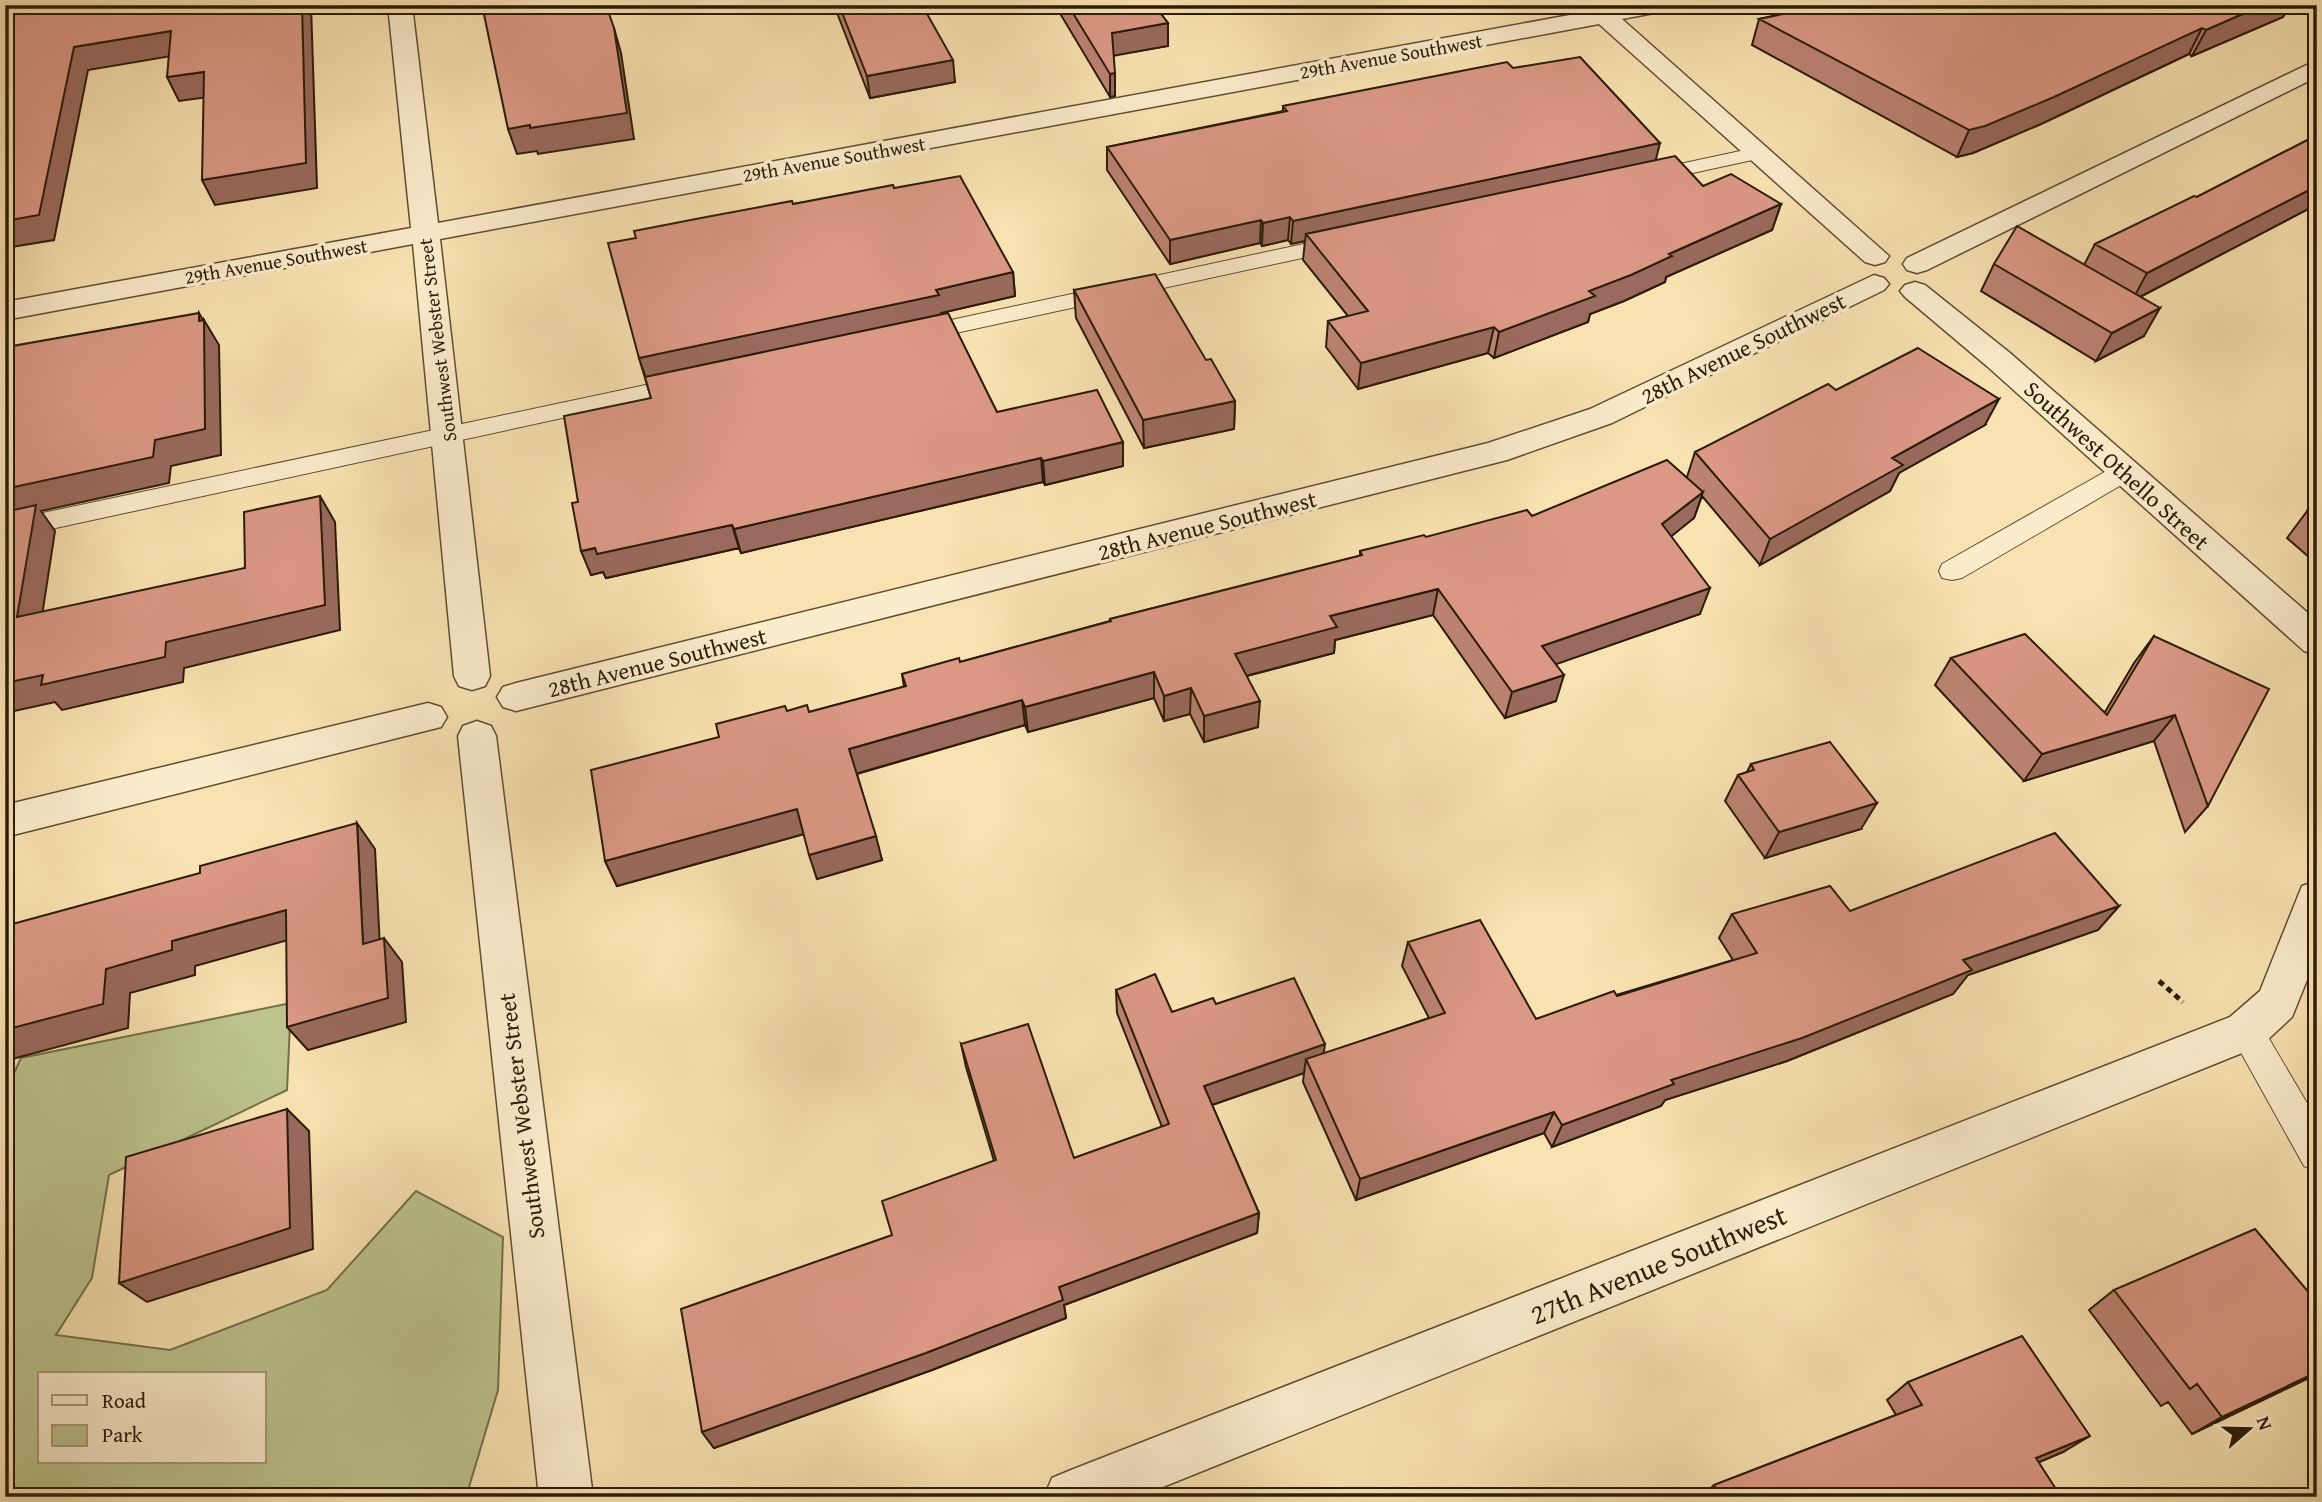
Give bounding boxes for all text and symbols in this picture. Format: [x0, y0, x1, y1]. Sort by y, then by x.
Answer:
street label: 29th Avenue Southwest [1297, 26, 1485, 86]
street label: 29th Avenue Southwest [740, 129, 928, 189]
street label: 29th Avenue Southwest [182, 231, 370, 291]
street label: Southwest Webster Street [411, 237, 463, 443]
street label: 28th Avenue Southwest [1635, 284, 1851, 412]
street label: Southwest Othello Street [2017, 373, 2217, 557]
street label: 28th Avenue Southwest [1094, 482, 1320, 568]
street label: 28th Avenue Southwest [544, 619, 770, 705]
street label: Southwest Webster Street [490, 991, 552, 1241]
street label: 27th Avenue Southwest [1524, 1194, 1792, 1334]
legend [38, 1372, 266, 1464]
text: Road [102, 1385, 147, 1416]
north arrow [2214, 1394, 2284, 1464]
text: N [2250, 1412, 2280, 1434]
text: Park [102, 1419, 143, 1450]

